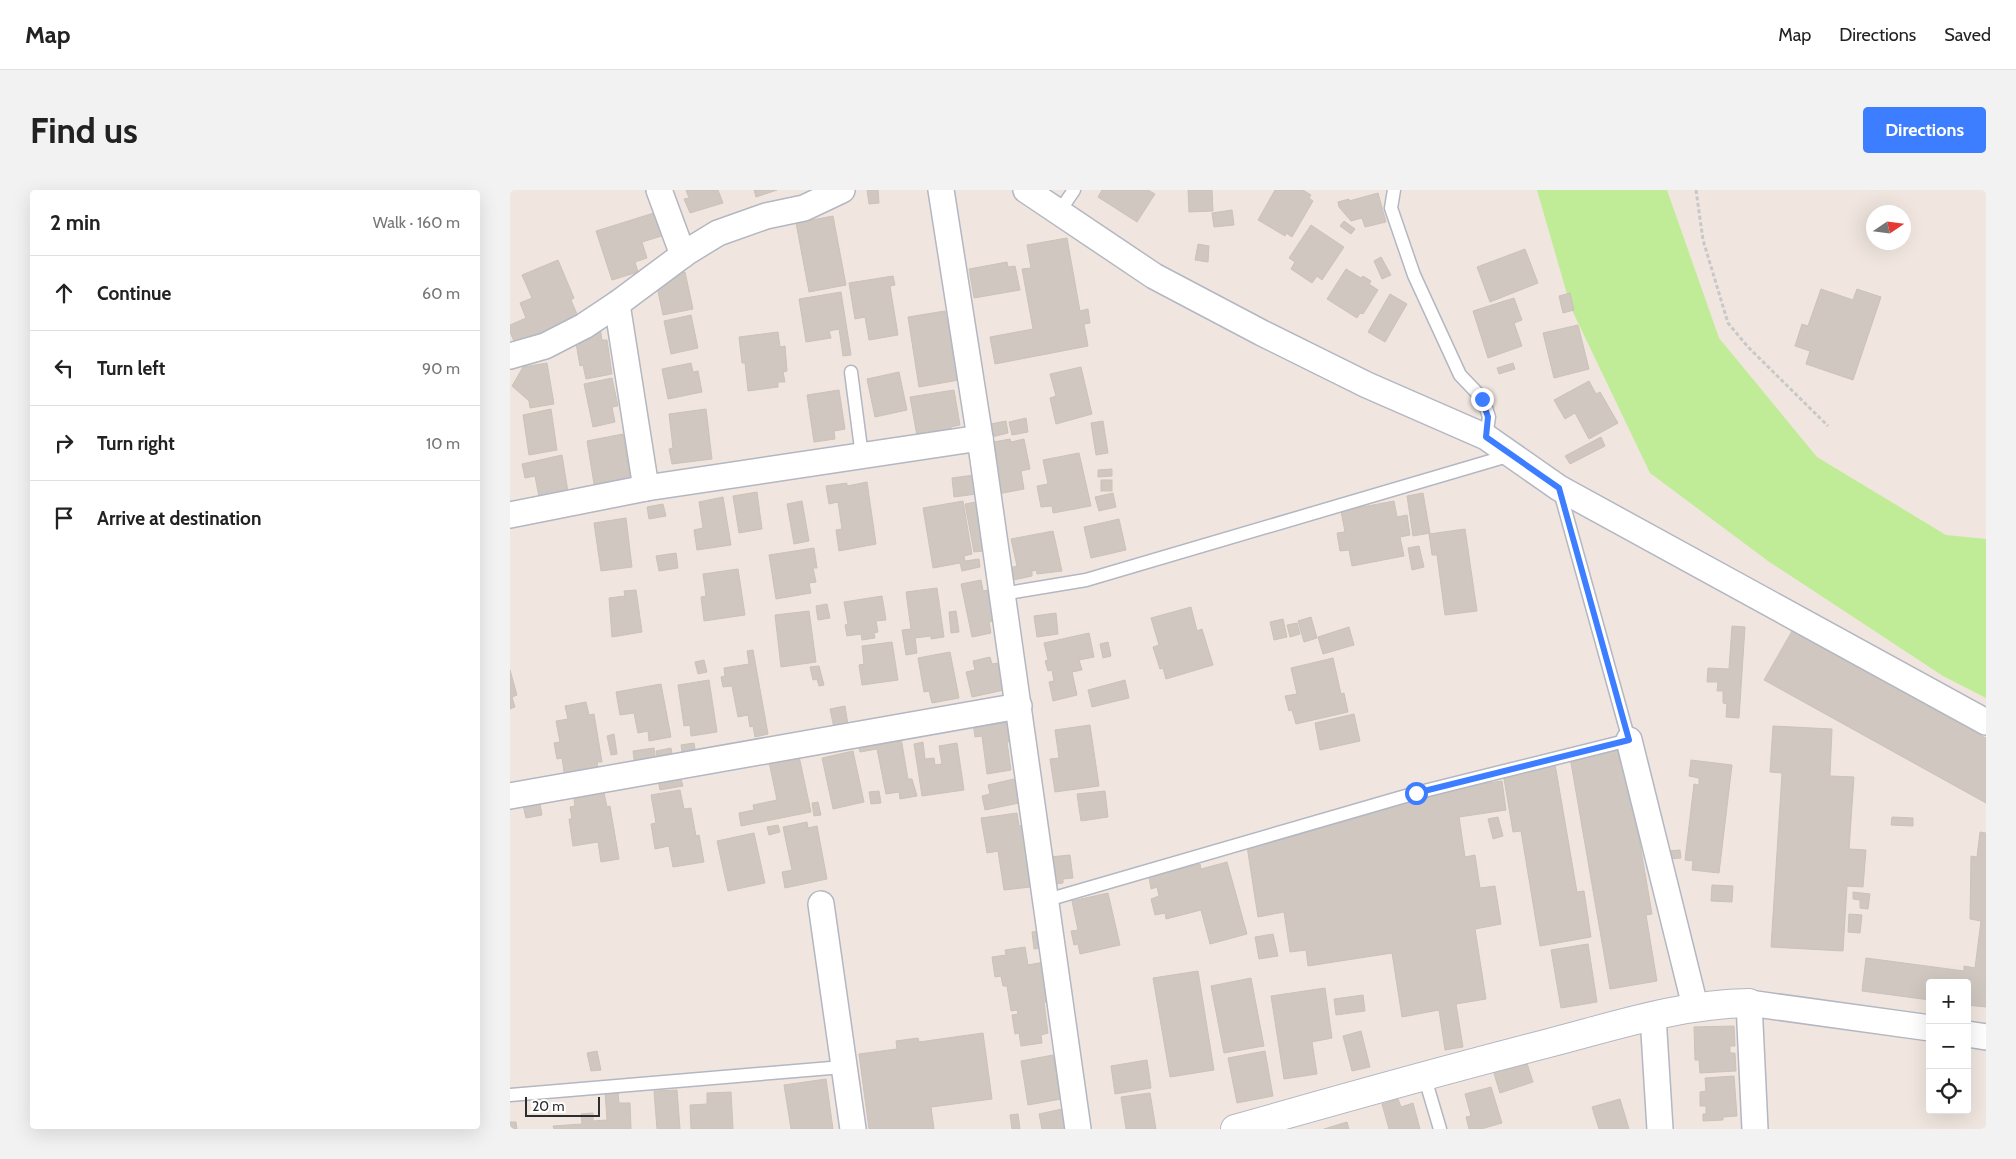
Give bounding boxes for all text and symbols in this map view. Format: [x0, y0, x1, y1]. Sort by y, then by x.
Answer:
text: Map [25, 20, 71, 49]
text: Map [1778, 24, 1811, 46]
text: Directions [1839, 24, 1916, 46]
text: Saved [1944, 24, 1991, 46]
button: Directions [1863, 107, 1986, 153]
text: Find us [30, 109, 138, 152]
north arrow [1866, 205, 1911, 250]
text: 2 min [50, 210, 101, 235]
text: Walk · 160 m [373, 213, 460, 232]
icon: ahead [50, 279, 78, 307]
text: Continue [97, 282, 171, 305]
text: 60 m [422, 284, 460, 303]
icon: left [50, 354, 78, 382]
text: Turn left [97, 357, 165, 380]
text: 90 m [422, 359, 460, 378]
route end [1471, 388, 1494, 411]
icon: right [50, 429, 78, 457]
text: Turn right [97, 432, 175, 455]
text: 10 m [426, 434, 460, 453]
icon: arrive [50, 504, 78, 532]
text: Arrive at destination [97, 507, 261, 530]
route start [1405, 782, 1428, 805]
map controls [1926, 979, 1971, 1114]
button: + [1926, 979, 1971, 1024]
button: − [1926, 1024, 1971, 1069]
button: locate [1926, 1069, 1971, 1114]
scale bar [525, 1094, 600, 1117]
text: 20 m [532, 1097, 565, 1115]

